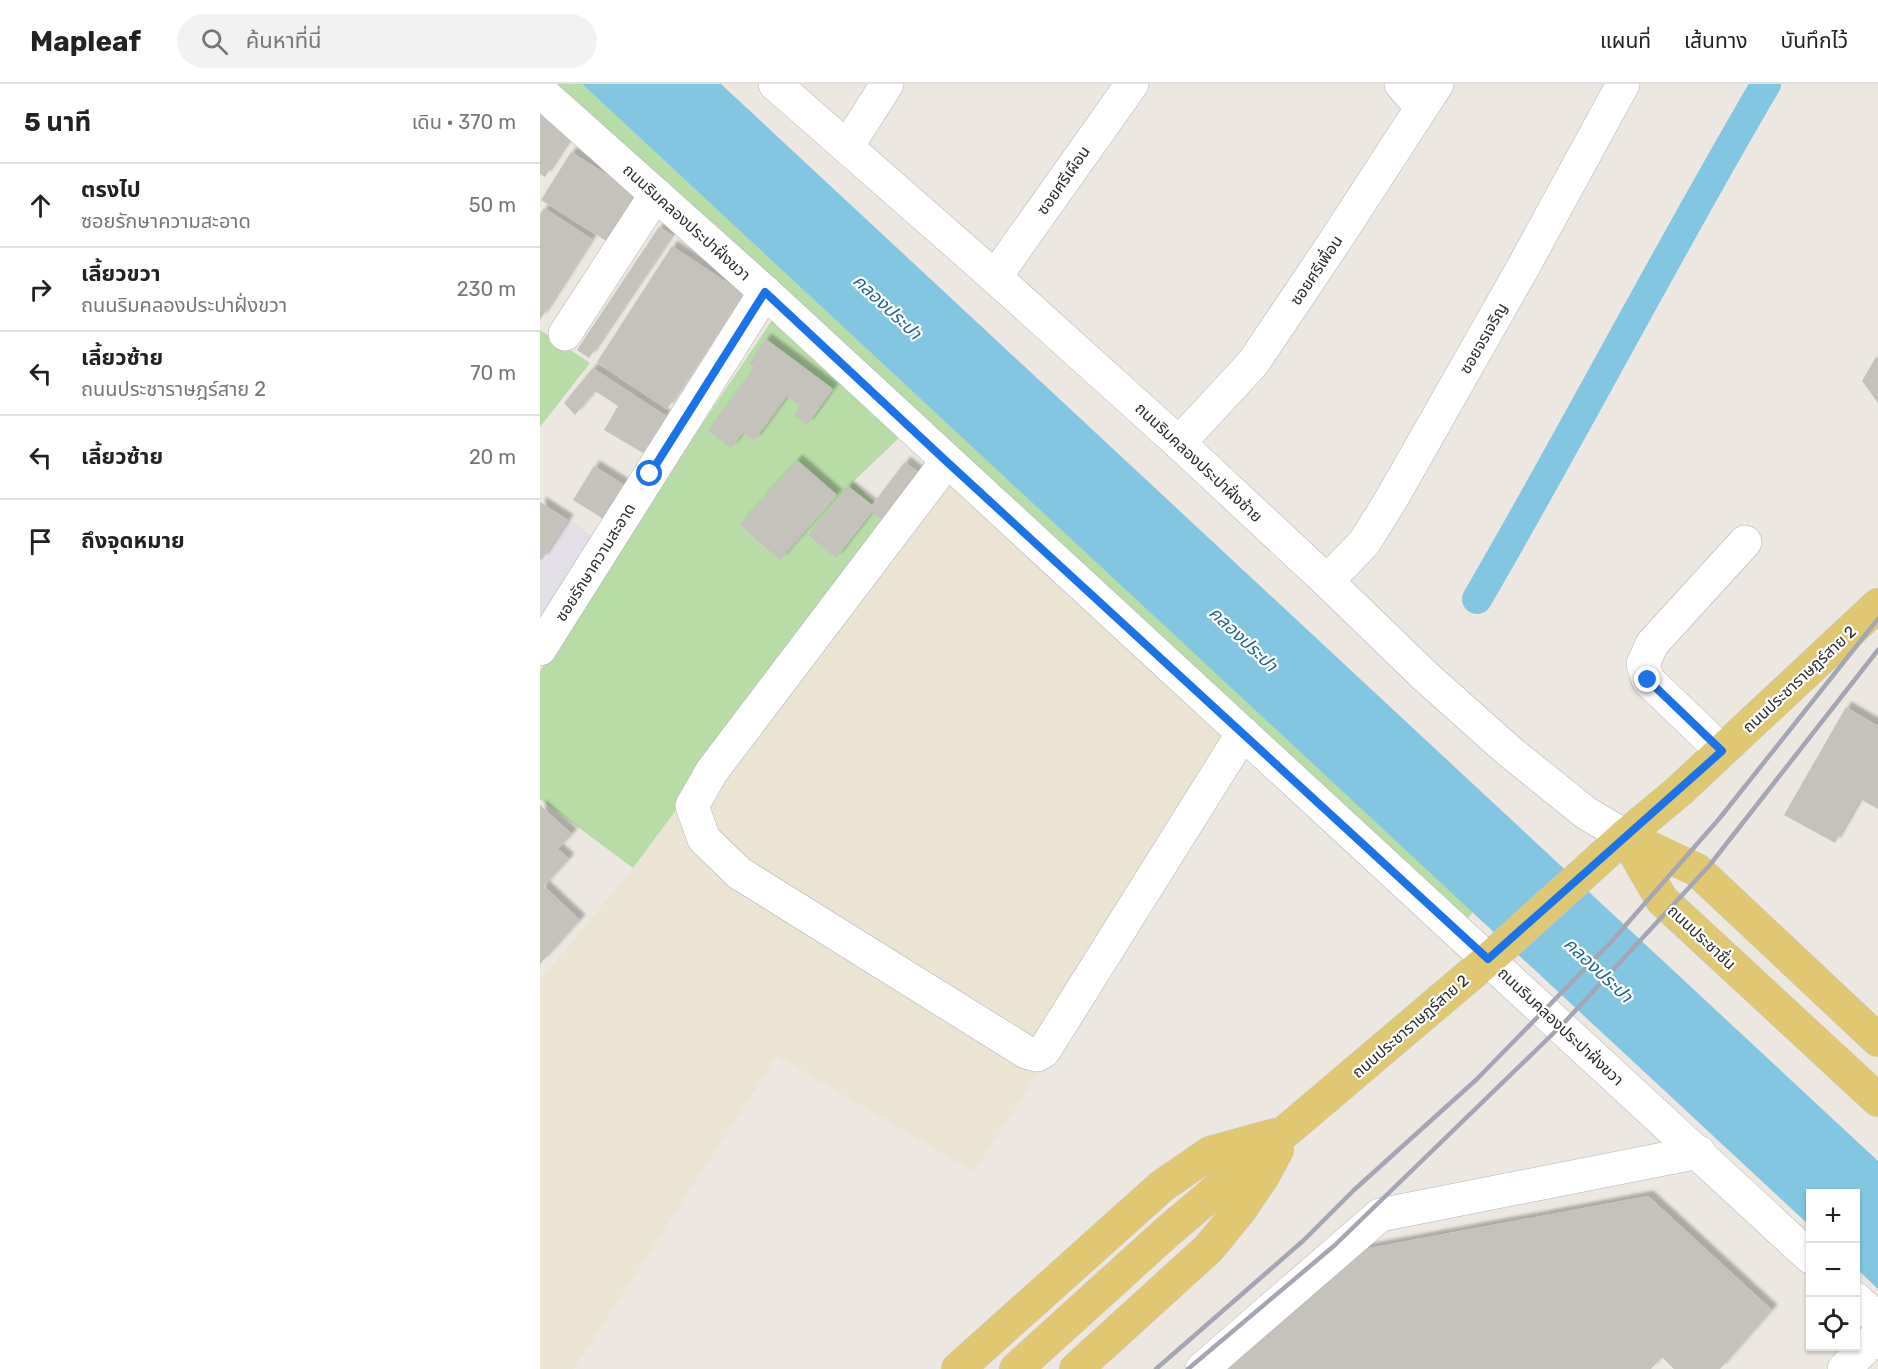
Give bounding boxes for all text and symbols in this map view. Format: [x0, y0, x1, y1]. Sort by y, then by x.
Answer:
search box [177, 14, 597, 68]
text: Mapleaf [30, 25, 141, 58]
icon: search [198, 25, 231, 58]
text: ค้นหาที่นี่ [246, 27, 322, 54]
text: แผนที่ [1600, 28, 1651, 53]
text: เส้นทาง [1684, 28, 1748, 53]
text: บันทึกไว้ [1781, 28, 1848, 53]
text: 5 นาที [24, 107, 91, 138]
text: เดิน · 370 m [412, 110, 516, 134]
street label: ซอยศรีเผือน [1033, 142, 1094, 218]
street label: ถนนริมคลองประปาฝั่งขวา [619, 159, 755, 285]
text: ตรงไป [81, 176, 141, 203]
icon: ahead [24, 189, 57, 222]
text: 50 m [469, 193, 516, 217]
text: ซอยรักษาความสะอาด [81, 209, 251, 233]
street label: ซอยศรีเพื่อน [1285, 231, 1347, 309]
text: เลี้ยวขวา [81, 260, 161, 287]
water label: คลองประปา [848, 270, 926, 345]
icon: right [24, 273, 57, 306]
text: 230 m [457, 277, 516, 301]
text: ถนนริมคลองประปาฝั่งขวา [81, 293, 287, 317]
street label: ซอยจรเจริญ [1455, 299, 1511, 377]
text: เลี้ยวซ้าย [81, 344, 163, 371]
icon: left [24, 357, 57, 390]
text: 70 m [470, 361, 516, 385]
text: ถนนประชาราษฎร์สาย 2 [81, 377, 266, 401]
street label: ถนนริมคลองประปาฝั่งซ้าย [1131, 398, 1267, 526]
icon: left [24, 441, 57, 474]
text: เลี้ยวซ้าย [81, 443, 163, 470]
text: 20 m [469, 445, 516, 469]
route start [636, 460, 662, 486]
street label: ซอยรักษาความสะอาด [551, 500, 639, 625]
icon: arrive [24, 525, 57, 558]
text: ถึงจุดหมาย [81, 527, 185, 554]
water label: คลองประปา [1204, 602, 1282, 677]
street label: ถนนประชาราษฎร์สาย 2 [1739, 622, 1860, 737]
route end [1634, 666, 1660, 692]
street label: ถนนประชาชื่น [1664, 900, 1741, 974]
water label: คลองประปา [1559, 933, 1637, 1008]
street label: ถนนริมคลองประปาฝั่งขวา [1494, 962, 1628, 1090]
street label: ถนนประชาราษฎร์สาย 2 [1348, 971, 1472, 1082]
map controls [1806, 1189, 1860, 1351]
button: + [1806, 1189, 1860, 1243]
button: − [1806, 1243, 1860, 1297]
button: locate [1806, 1297, 1860, 1351]

